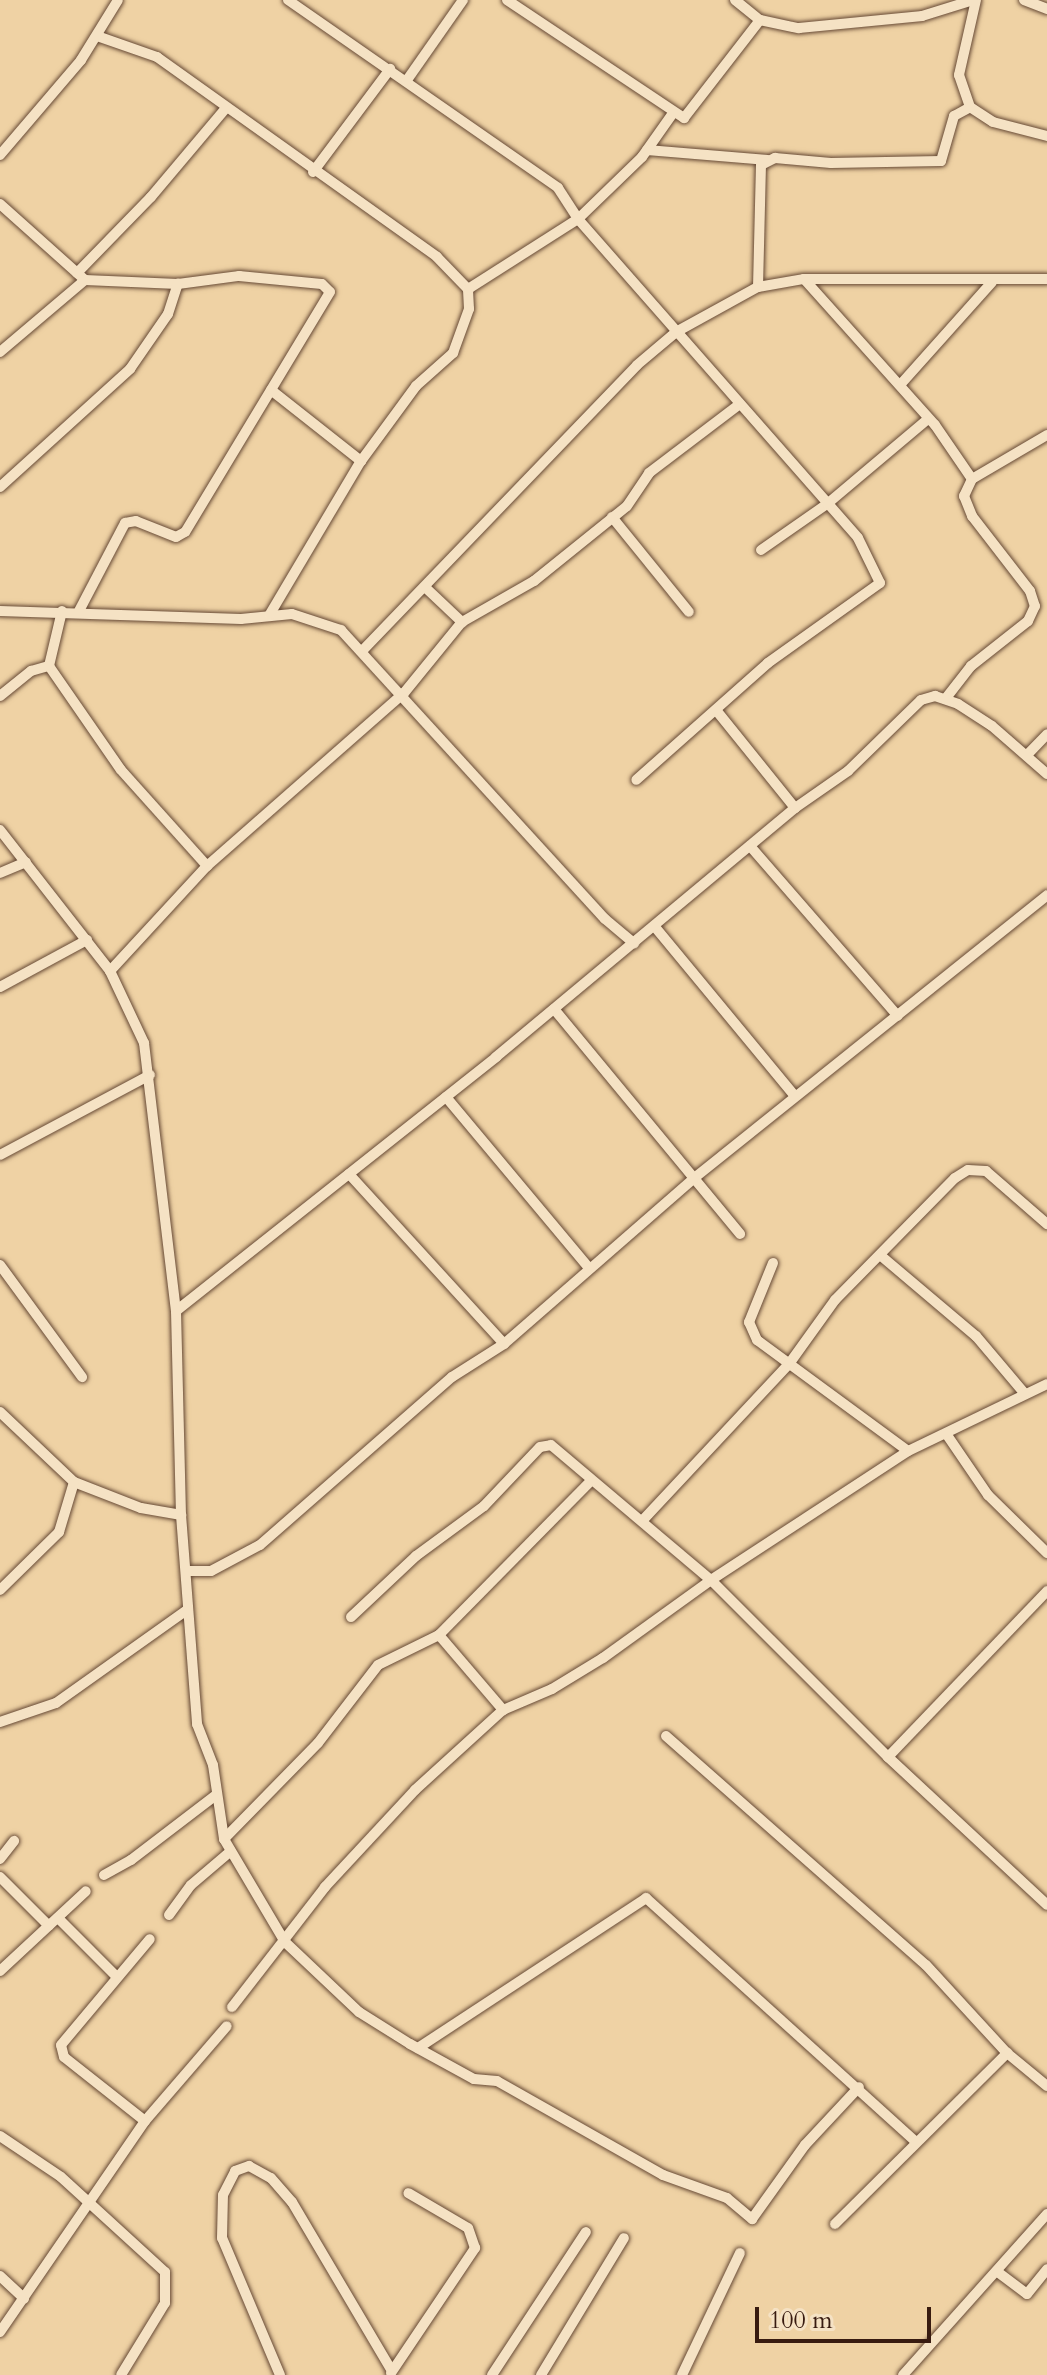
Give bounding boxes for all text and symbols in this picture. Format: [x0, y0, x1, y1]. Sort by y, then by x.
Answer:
scale bar [759, 2291, 935, 2341]
text: 100 m [769, 2304, 833, 2337]

